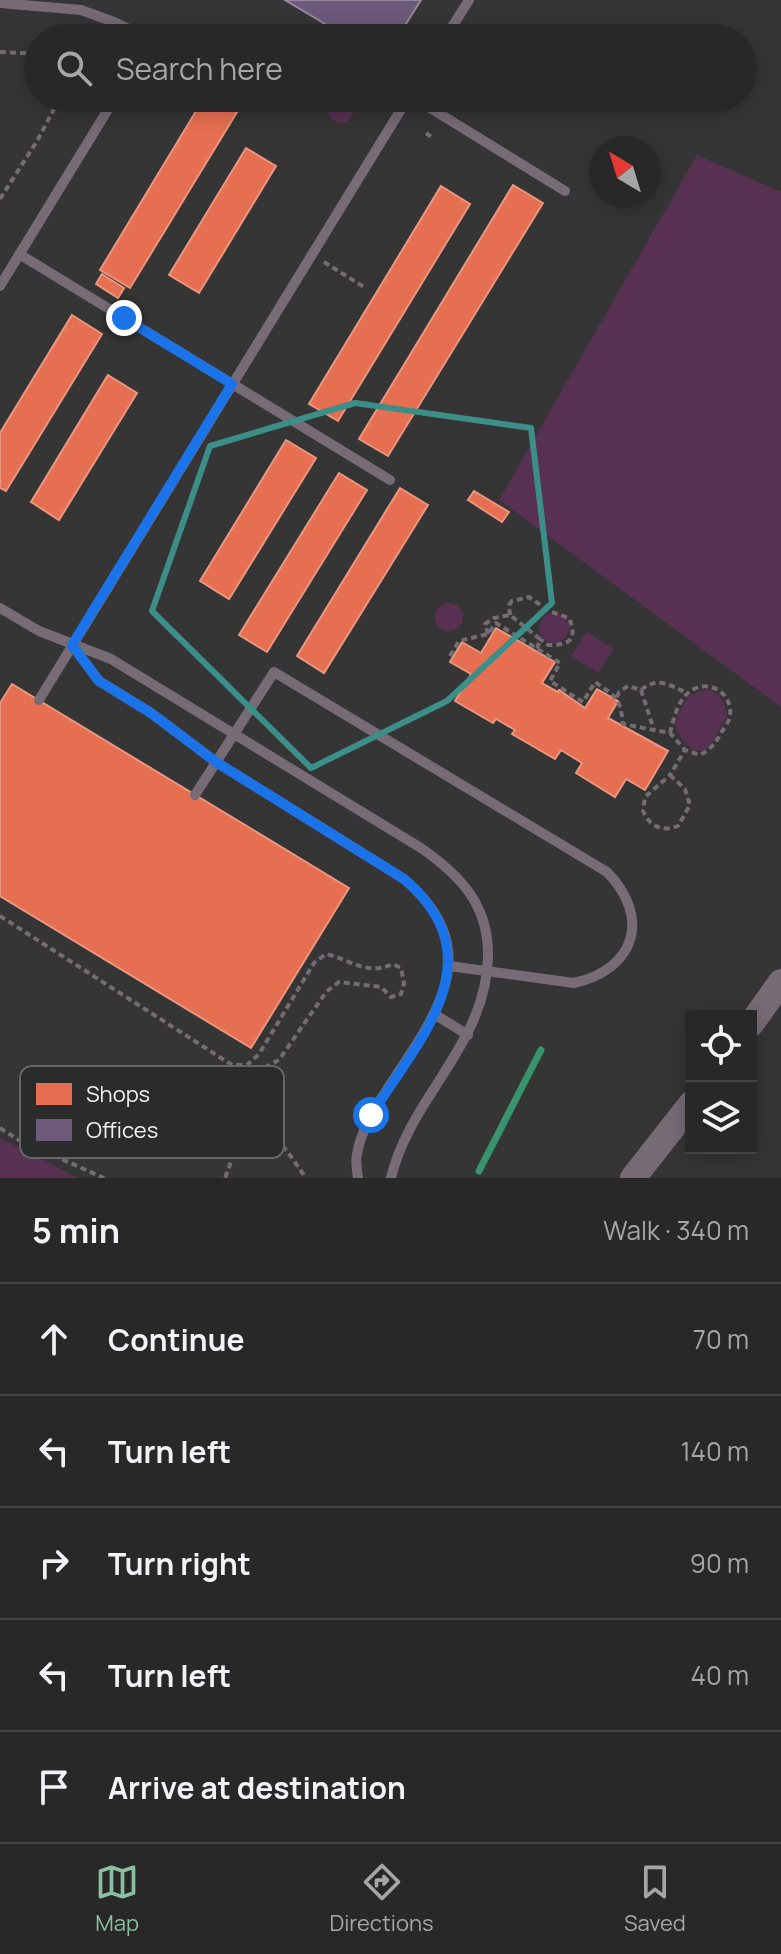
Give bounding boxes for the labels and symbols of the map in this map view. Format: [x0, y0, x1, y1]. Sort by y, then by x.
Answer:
north arrow [589, 136, 661, 208]
route end [106, 300, 142, 336]
legend [20, 1066, 284, 1158]
text: Shops [86, 1079, 150, 1109]
route start [353, 1097, 389, 1133]
text: Offices [86, 1115, 158, 1145]

